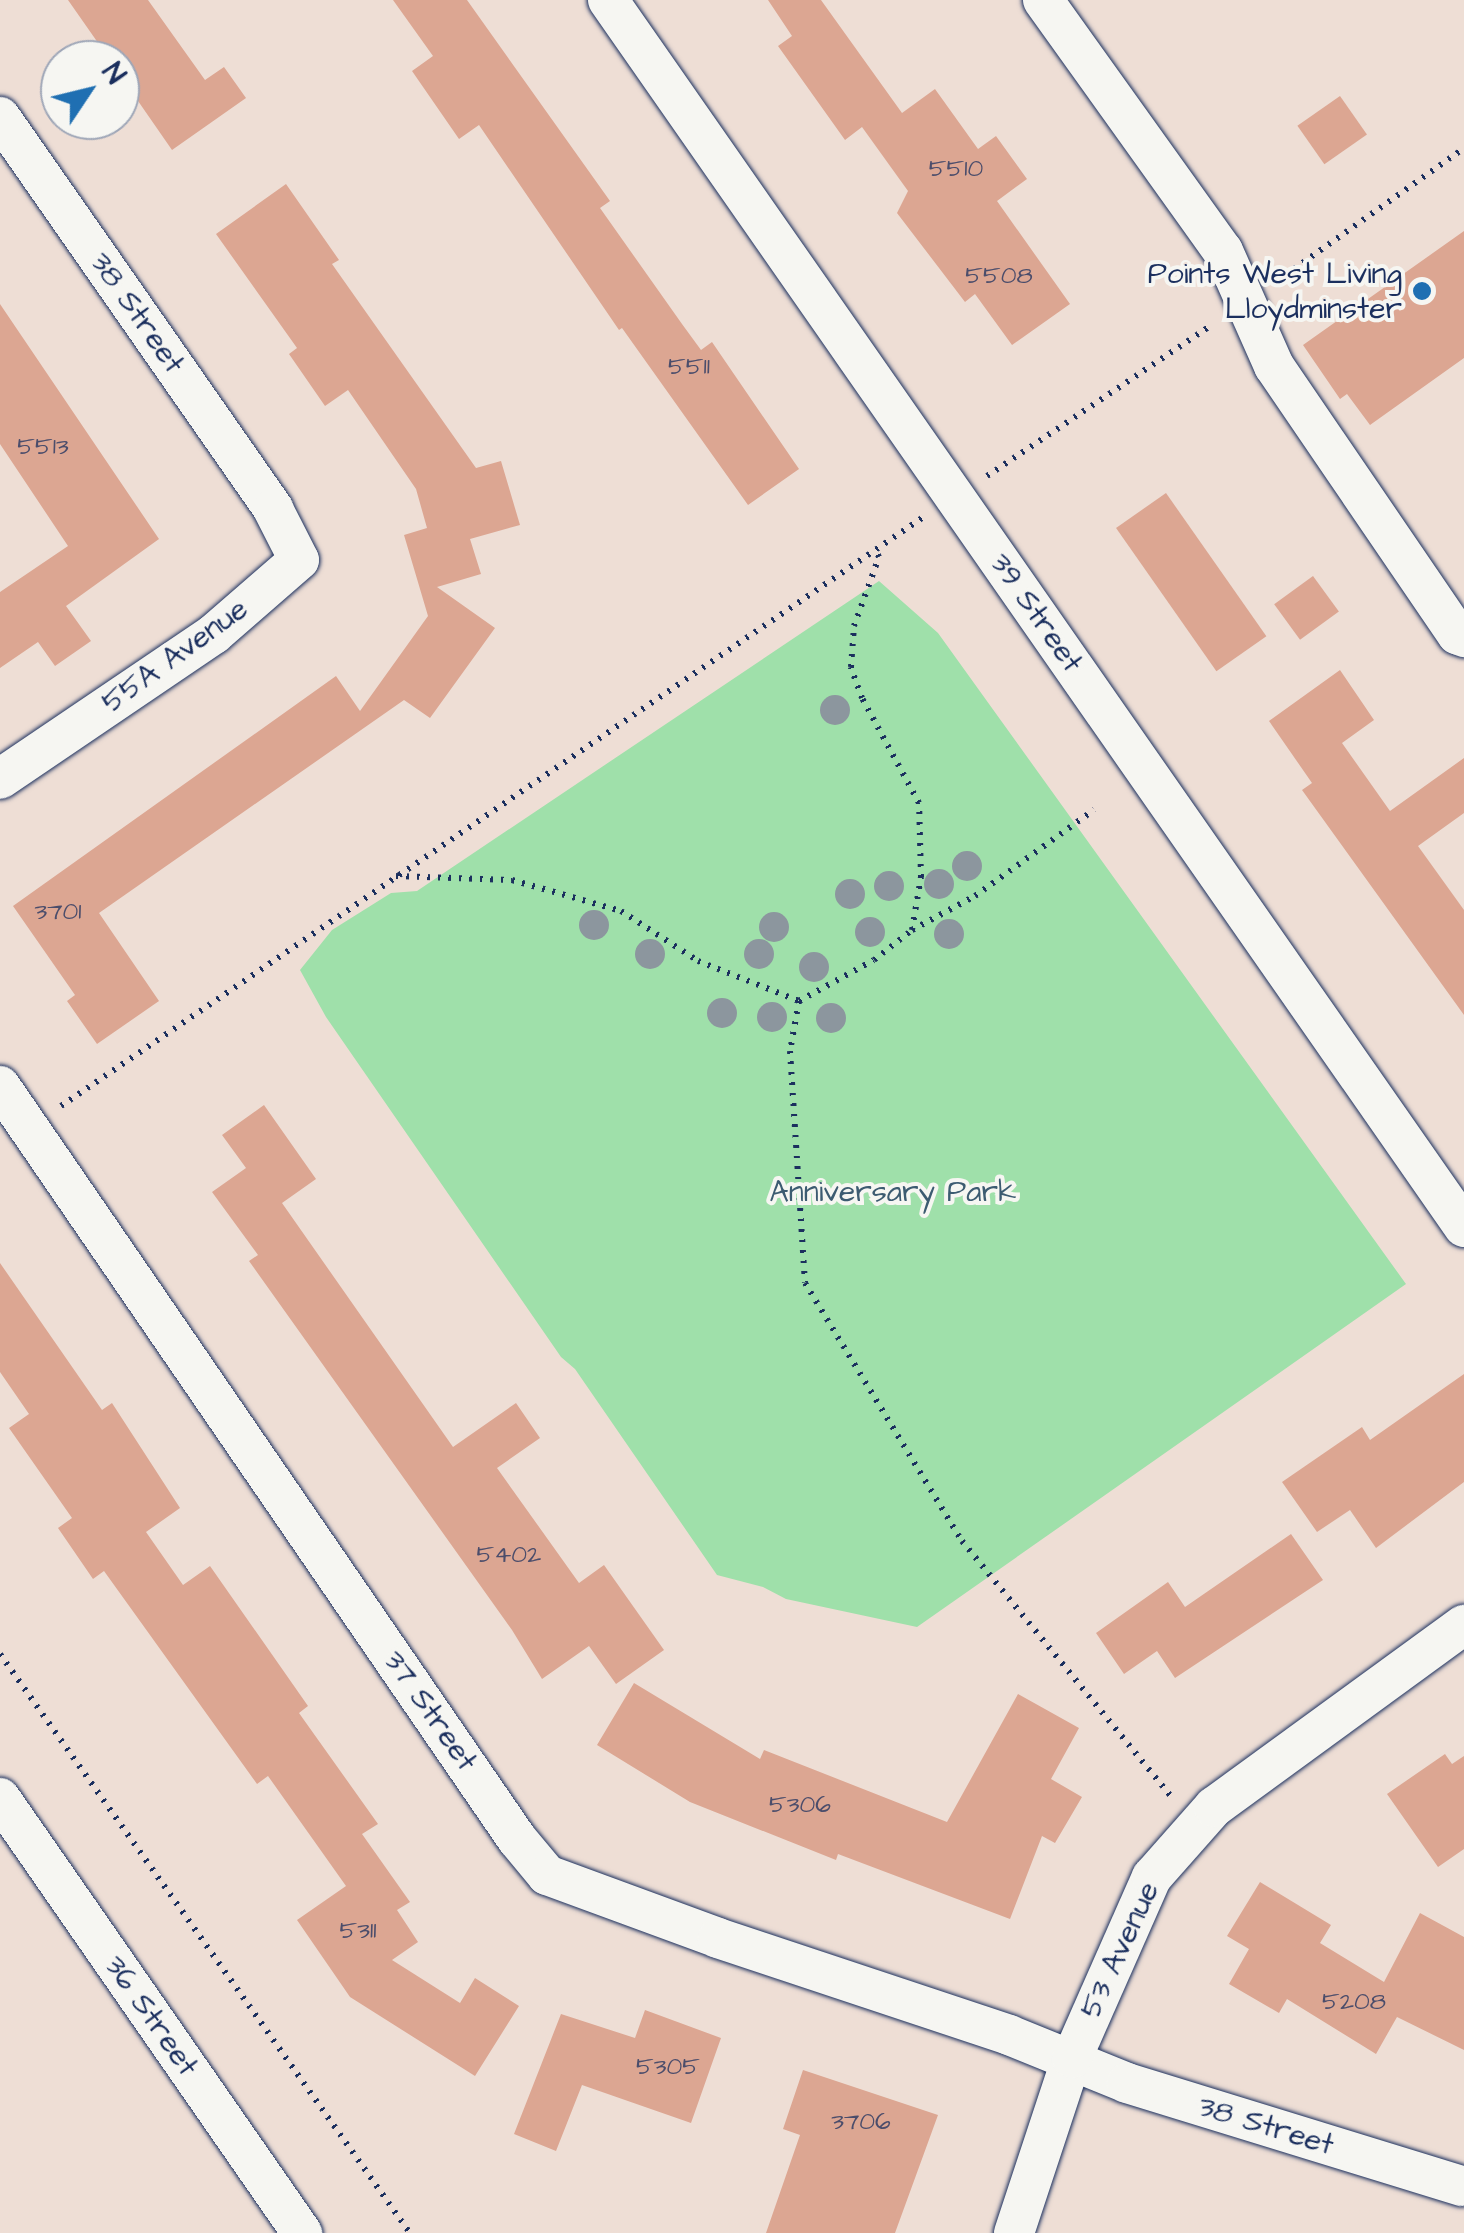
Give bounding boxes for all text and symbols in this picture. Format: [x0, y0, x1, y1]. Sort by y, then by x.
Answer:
north arrow [40, 40, 140, 140]
text: N [92, 55, 134, 92]
house number: 5510 [929, 154, 983, 184]
street label: 38 Street [82, 246, 192, 380]
place label: Points West Living Lloydminster [1148, 256, 1402, 326]
house number: 5508 [965, 261, 1033, 291]
marker: Points West Living Lloydminster [1411, 280, 1433, 302]
house number: 5511 [668, 352, 710, 382]
house number: 5513 [17, 432, 69, 462]
street label: 39 Street [982, 547, 1090, 679]
street label: 55A Avenue [95, 591, 255, 721]
house number: 3701 [34, 897, 82, 927]
park label: Anniversary Park [770, 1174, 1016, 1210]
house number: 5402 [477, 1540, 541, 1570]
street label: 37 Street [376, 1644, 484, 1778]
house number: 5306 [769, 1790, 831, 1820]
street label: 53 Avenue [1073, 1876, 1167, 2024]
house number: 5311 [340, 1916, 376, 1946]
street label: 36 Street [96, 1949, 206, 2083]
house number: 5208 [1322, 1987, 1386, 2017]
house number: 5305 [636, 2052, 700, 2082]
street label: 38 Street [1194, 2088, 1338, 2164]
house number: 3706 [831, 2107, 891, 2137]

